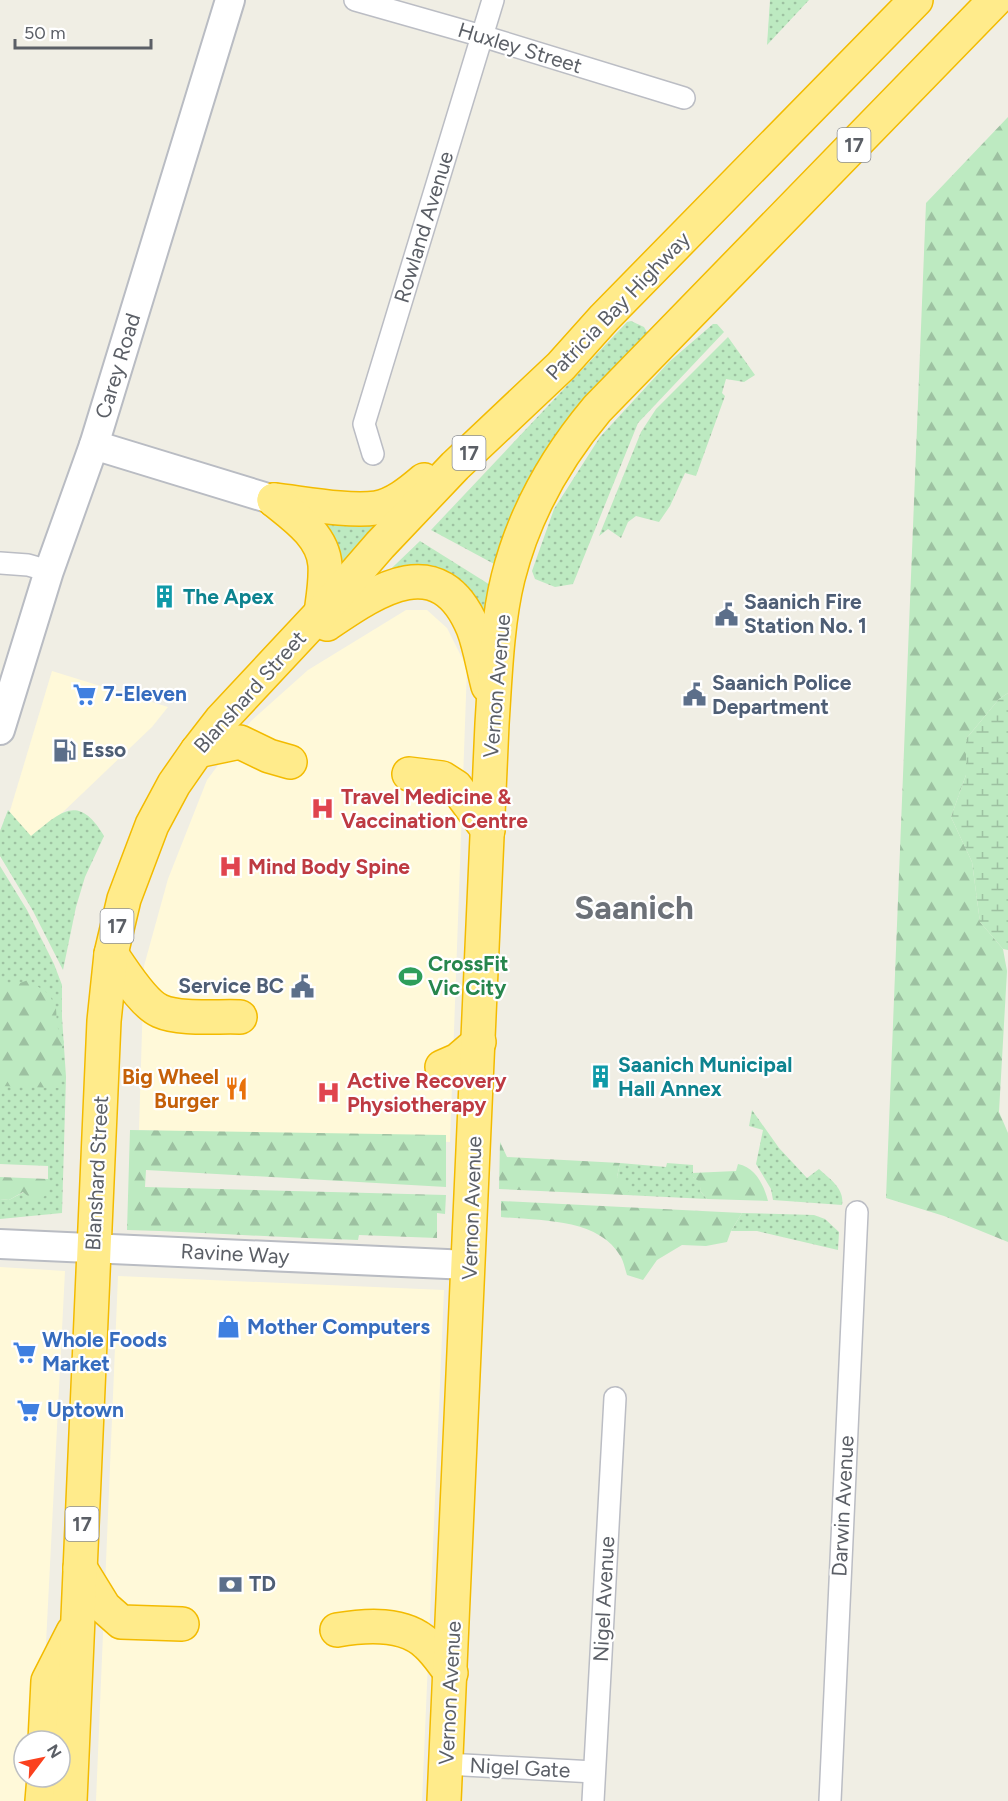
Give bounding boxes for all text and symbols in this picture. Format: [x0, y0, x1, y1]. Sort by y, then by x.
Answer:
scale bar [15, 12, 152, 50]
street label: Huxley Street [455, 17, 585, 78]
text: 50 m [24, 22, 66, 44]
road number: 17 [838, 128, 870, 162]
street label: Rowland Avenue [389, 148, 458, 306]
street label: Patricia Bay Highway [540, 226, 695, 385]
street label: Carey Road [90, 310, 145, 421]
road number: 17 [452, 436, 486, 470]
building icon: The Apex [152, 584, 178, 610]
place label: The Apex [183, 584, 275, 609]
place label: Saanich Fire Station No. 1 [744, 589, 867, 638]
public building icon: Saanich Fire Station No. 1 [713, 601, 739, 627]
street label: Vernon Avenue [478, 613, 515, 759]
street label: Blanshard Street [188, 625, 311, 758]
place label: Saanich Police Department [712, 670, 852, 719]
supermarket icon: 7-Eleven [72, 681, 98, 707]
place label: 7-Eleven [103, 681, 187, 706]
public building icon: Saanich Police Department [681, 682, 707, 708]
fuel station icon: Esso [51, 737, 77, 763]
place label: Esso [82, 737, 126, 762]
place label: Travel Medicine & Vaccination Centre [341, 784, 528, 833]
hospital icon: Travel Medicine & Vaccination Centre [310, 796, 336, 822]
hospital icon: Mind Body Spine [217, 854, 243, 880]
place label: Mind Body Spine [248, 854, 410, 879]
district label: Saanich [574, 888, 694, 927]
road number: 17 [100, 909, 134, 943]
place label: CrossFit Vic City [428, 951, 509, 1000]
sports icon: CrossFit Vic City [397, 963, 423, 989]
place label: Service BC [178, 973, 284, 998]
public building icon: Service BC [289, 973, 315, 999]
place label: Saanich Municipal Hall Annex [618, 1052, 792, 1101]
place label: Big Wheel Burger [122, 1064, 219, 1113]
building icon: Saanich Municipal Hall Annex [587, 1064, 613, 1090]
place label: Active Recovery Physiotherapy [347, 1068, 507, 1117]
restaurant icon: Big Wheel Burger [224, 1076, 250, 1102]
hospital icon: Active Recovery Physiotherapy [316, 1080, 342, 1106]
street label: Blanshard Street [80, 1095, 113, 1251]
street label: Vernon Avenue [456, 1136, 487, 1280]
street label: Ravine Way [180, 1238, 290, 1269]
shop icon: Mother Computers [216, 1314, 242, 1340]
place label: Mother Computers [247, 1314, 430, 1339]
place label: Whole Foods Market [42, 1327, 167, 1376]
supermarket icon: Whole Foods Market [11, 1339, 37, 1365]
supermarket icon: Uptown [16, 1397, 42, 1423]
place label: Uptown [47, 1397, 124, 1422]
street label: Darwin Avenue [826, 1435, 859, 1577]
road number: 17 [66, 1507, 98, 1541]
street label: Nigel Avenue [588, 1536, 619, 1662]
bank icon: TD [218, 1571, 244, 1597]
place label: TD [249, 1571, 276, 1596]
street label: Vernon Avenue [433, 1620, 466, 1766]
north arrow [12, 1729, 72, 1789]
text: N [43, 1741, 66, 1762]
street label: Nigel Gate [469, 1752, 571, 1783]

